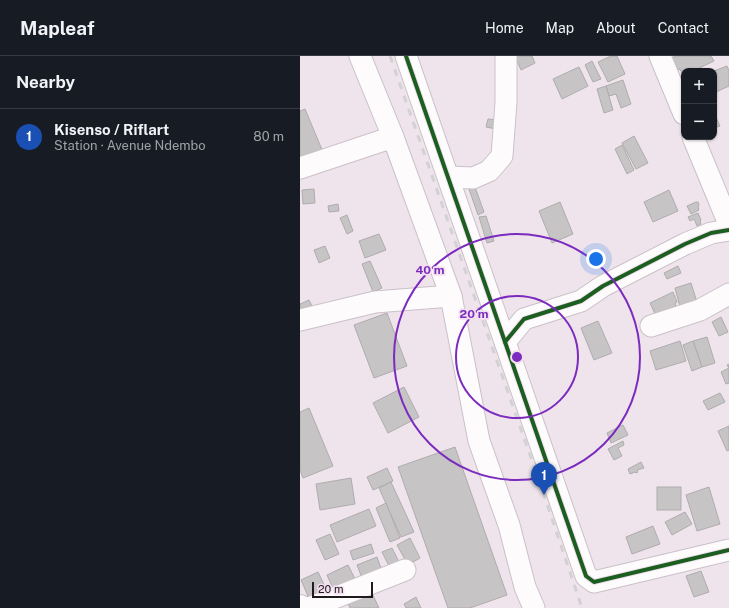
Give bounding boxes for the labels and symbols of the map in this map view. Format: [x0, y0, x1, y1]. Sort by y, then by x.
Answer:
your location [586, 249, 606, 269]
text: 40 m [415, 263, 445, 277]
text: 20 m [460, 307, 489, 321]
centre of rings [510, 350, 524, 364]
pin: 1 [531, 462, 557, 495]
scale bar [312, 580, 373, 599]

